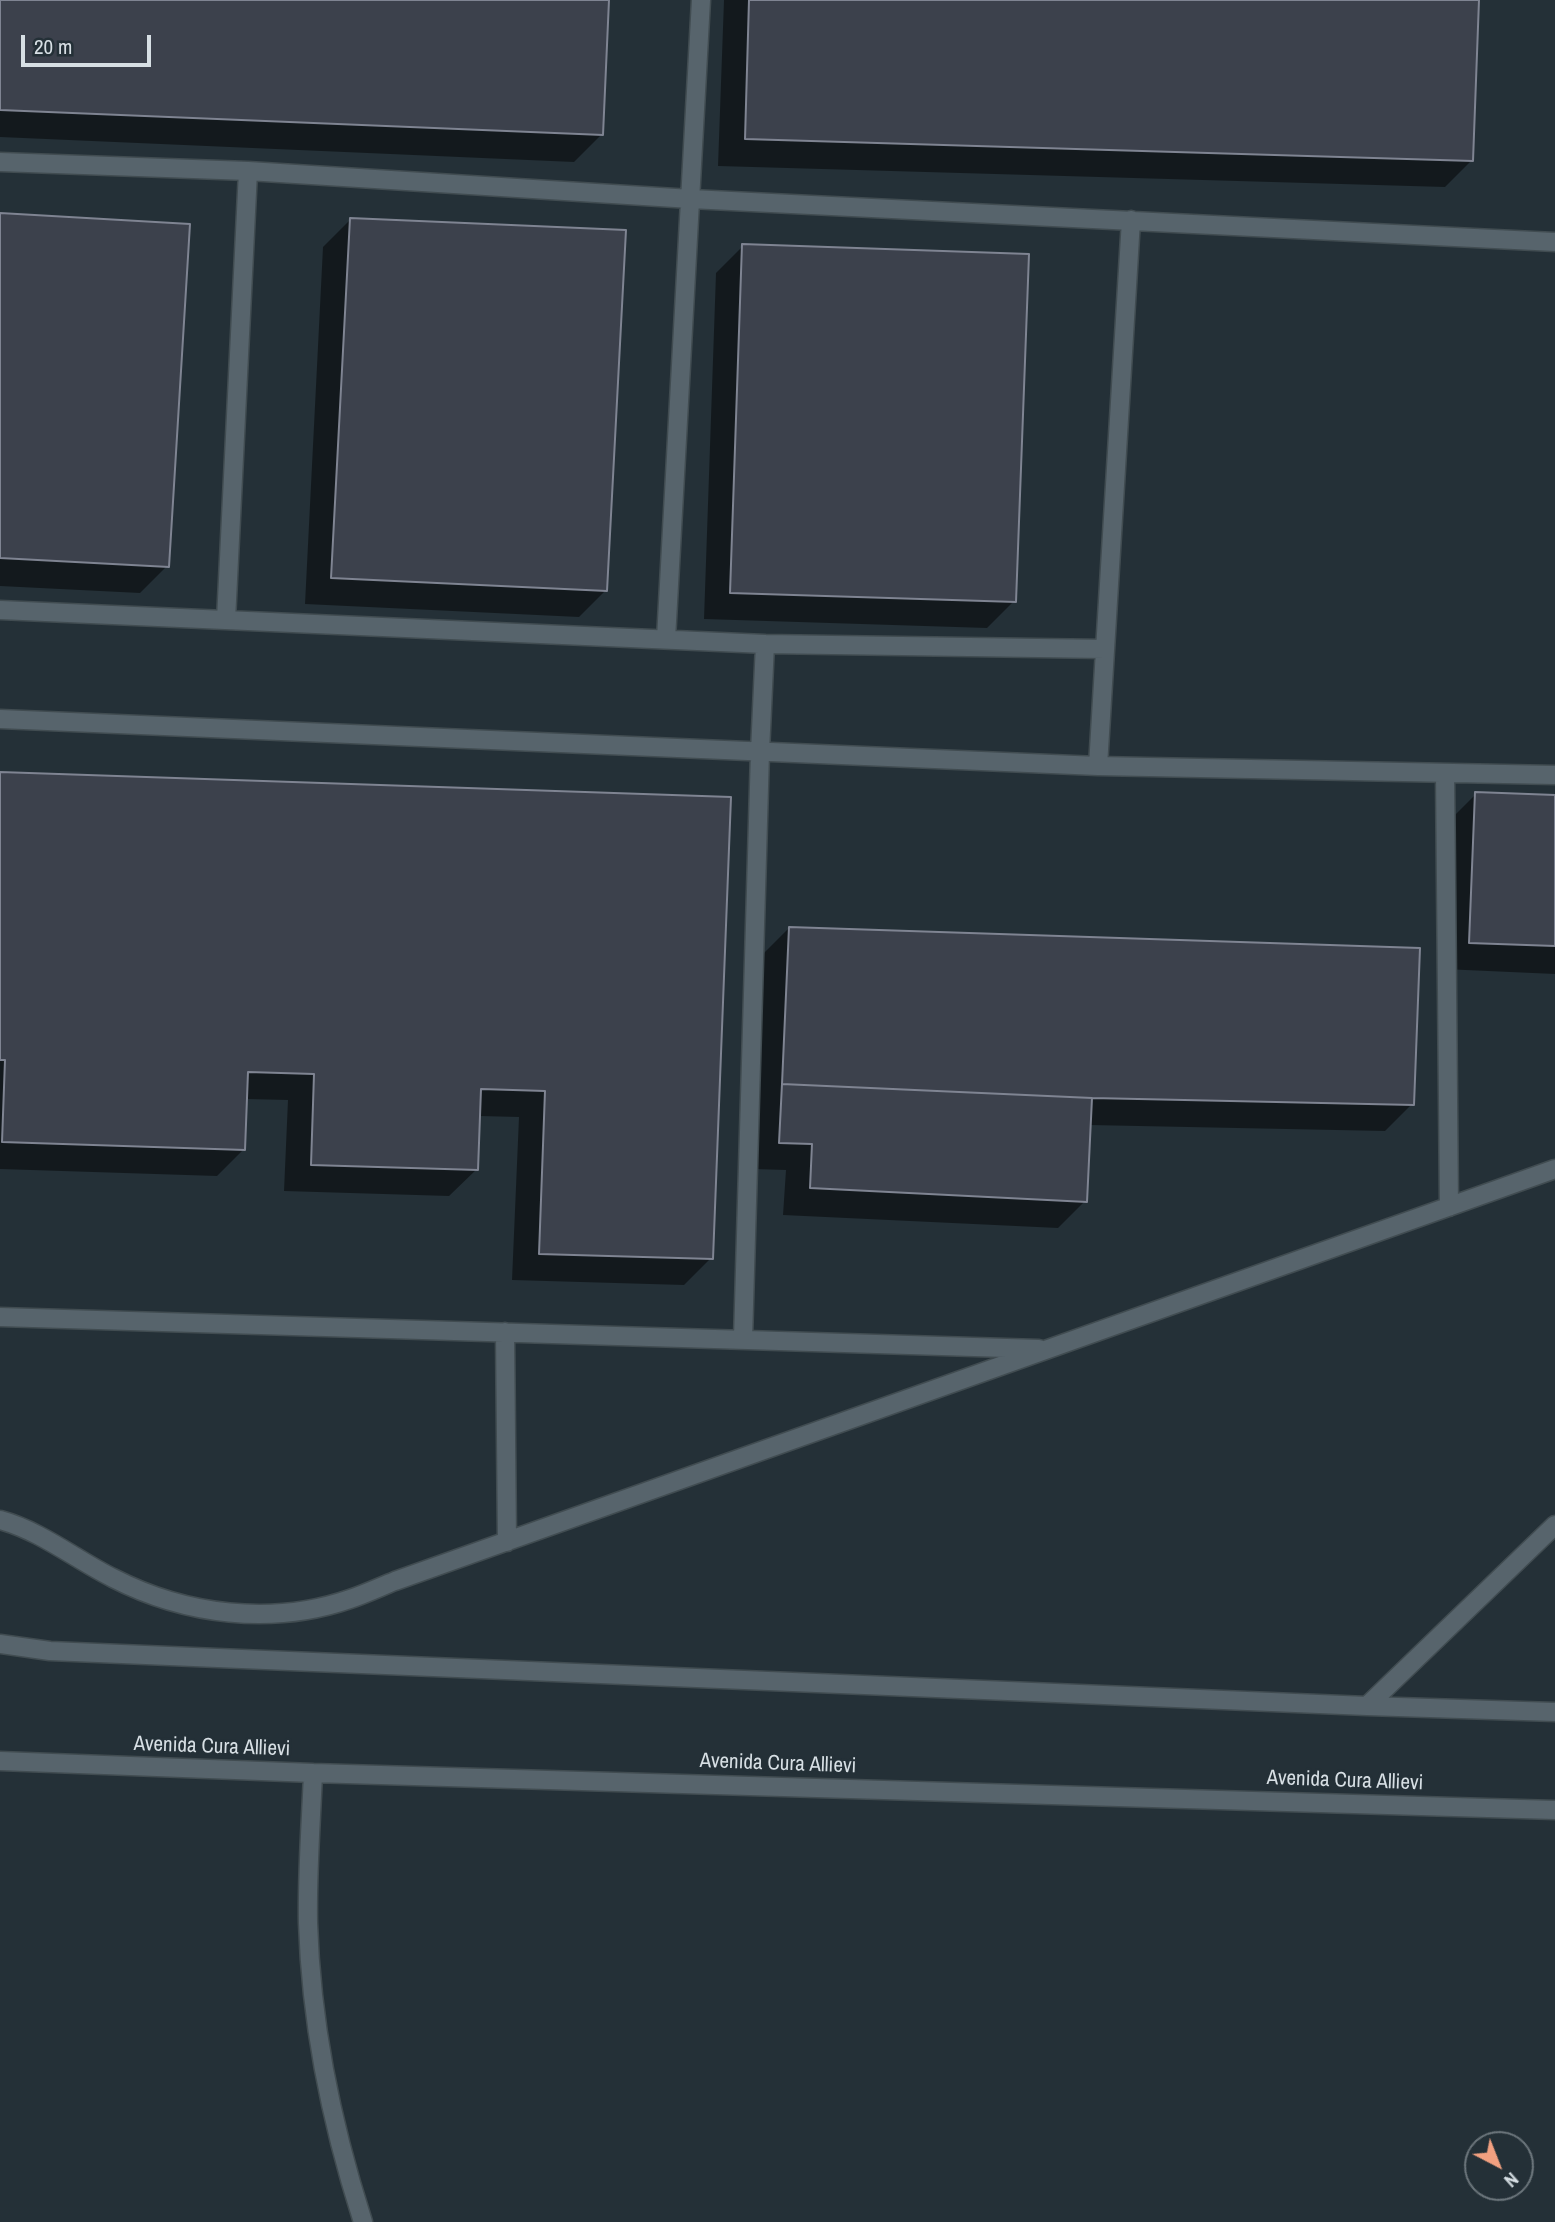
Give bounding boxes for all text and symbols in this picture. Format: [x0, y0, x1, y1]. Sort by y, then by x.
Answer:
scale bar [24, 21, 154, 65]
text: 20 m [34, 32, 72, 61]
street label: Avenida Cura Allievi [133, 1732, 291, 1762]
street label: Avenida Cura Allievi [699, 1749, 857, 1779]
street label: Avenida Cura Allievi [1266, 1766, 1424, 1796]
north arrow [1464, 2131, 1534, 2201]
text: N [1499, 2167, 1525, 2194]

